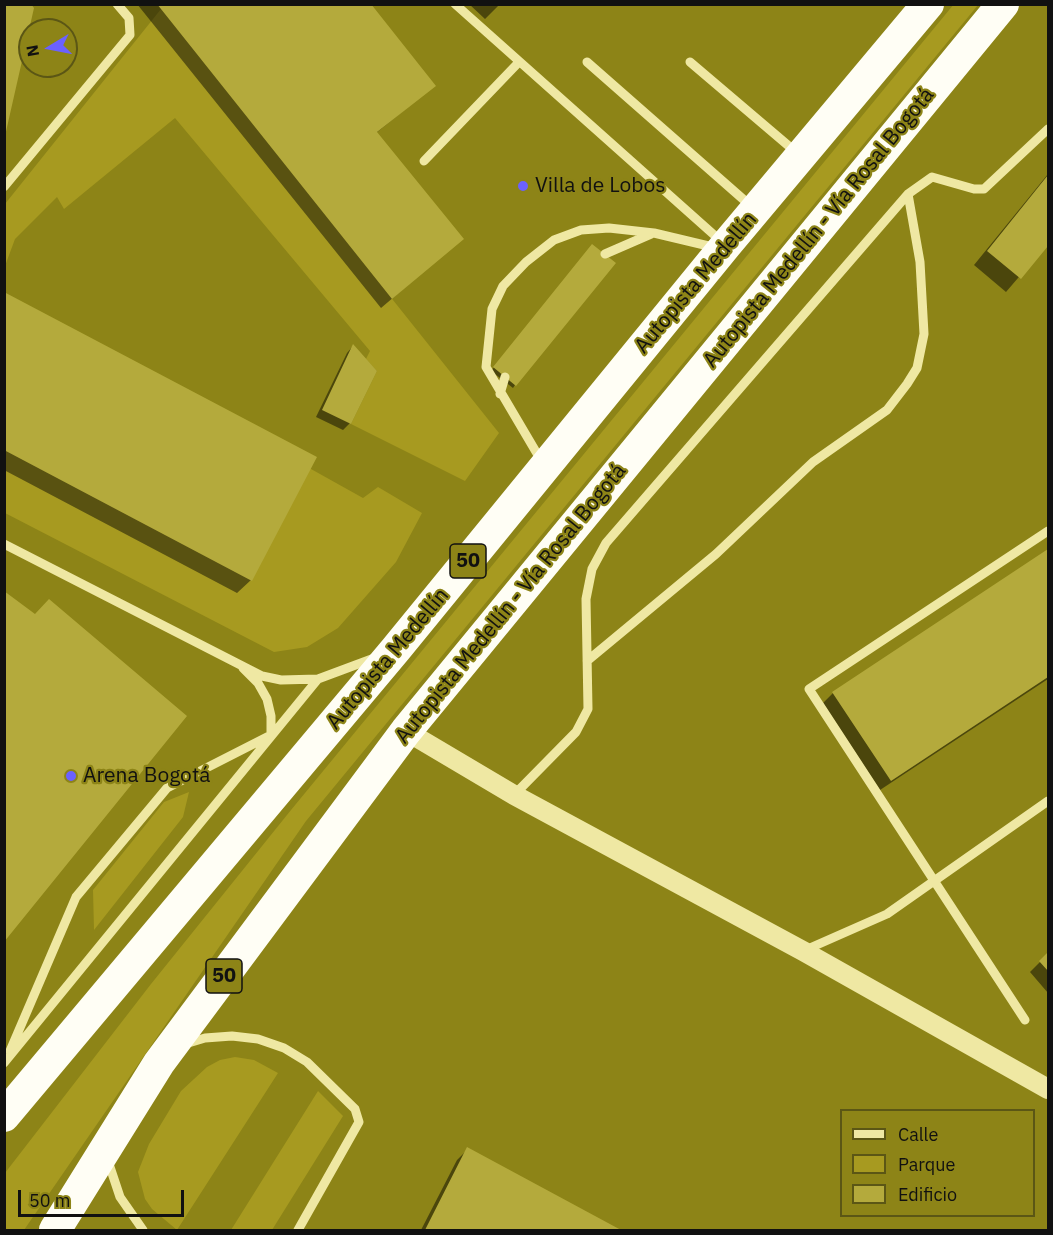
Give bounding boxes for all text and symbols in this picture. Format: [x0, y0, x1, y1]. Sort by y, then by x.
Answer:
north arrow [18, 18, 78, 78]
text: N [21, 43, 43, 58]
street label: Autopista Medellín - Vía Rosal Bogotá [698, 83, 940, 373]
place label: Villa de Lobos [535, 173, 665, 199]
marker: Villa de Lobos [516, 179, 530, 193]
street label: Autopista Medellín [630, 207, 762, 359]
street label: Autopista Medellín - Vía Rosal Bogotá [390, 459, 632, 749]
road number: 50 [450, 544, 486, 578]
street label: Autopista Medellín [322, 583, 454, 735]
place label: Arena Bogotá [83, 763, 210, 789]
marker: Arena Bogotá [64, 769, 78, 783]
road number: 50 [206, 959, 242, 993]
legend [840, 1109, 1035, 1217]
text: Calle [898, 1123, 938, 1146]
text: Parque [898, 1153, 955, 1176]
scale bar [21, 1178, 188, 1216]
text: Edificio [898, 1183, 957, 1206]
text: 50 m [29, 1189, 71, 1212]

